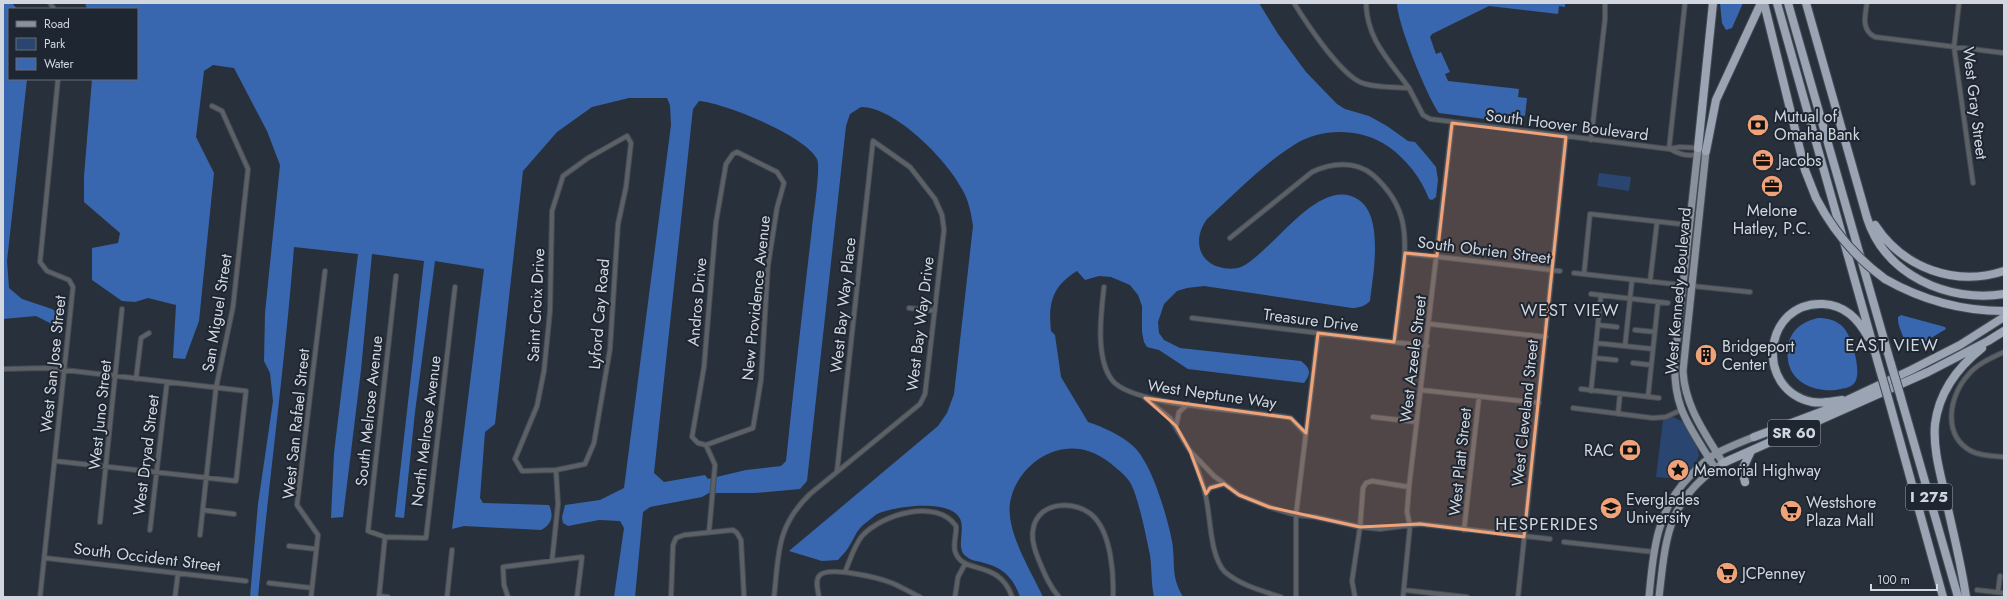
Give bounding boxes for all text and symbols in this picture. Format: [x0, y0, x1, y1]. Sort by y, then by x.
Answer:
legend [8, 8, 138, 80]
text: Road [44, 15, 70, 33]
text: Park [44, 35, 66, 53]
street label: West Gray Street [1957, 45, 1993, 161]
text: Water [44, 55, 75, 73]
street label: South Hoover Boulevard [1484, 104, 1650, 146]
place label: Mutual of Omaha Bank [1774, 105, 1861, 146]
bank icon: Mutual of Omaha Bank [1745, 112, 1771, 138]
office icon: Jacobs [1750, 147, 1776, 173]
place label: Jacobs [1776, 149, 1822, 172]
office icon: Melone Hatley, P.C. [1759, 173, 1785, 199]
place label: Melone Hatley, P.C. [1733, 199, 1811, 240]
street label: West Kennedy Boulevard [1659, 206, 1697, 376]
street label: New Providence Avenue [736, 214, 776, 382]
street label: South Obrien Street [1416, 230, 1552, 270]
street label: West Bay Way Place [824, 236, 862, 374]
street label: Saint Croix Drive [522, 248, 550, 362]
street label: San Miguel Street [196, 252, 238, 374]
street label: West Bay Way Drive [900, 255, 940, 393]
street label: Andros Drive [682, 257, 712, 347]
street label: Lyford Cay Road [583, 258, 615, 370]
street label: West San Jose Street [34, 294, 72, 434]
street label: West Azeele Street [1394, 294, 1432, 424]
district label: WEST VIEW [1520, 298, 1620, 322]
street label: Treasure Drive [1262, 303, 1360, 337]
district label: EAST VIEW [1845, 333, 1939, 357]
street label: South Melrose Avenue [350, 335, 388, 487]
place label: Bridgeport Center [1722, 335, 1794, 376]
street label: West Cleveland Street [1506, 338, 1544, 488]
building icon: Bridgeport Center [1693, 342, 1719, 368]
street label: West San Rafael Street [277, 347, 315, 500]
street label: North Melrose Avenue [405, 354, 447, 508]
street label: West Juno Street [83, 359, 117, 471]
street label: West Neptune Way [1146, 374, 1279, 415]
street label: West Dryad Street [127, 393, 165, 517]
street label: West Platt Street [1443, 407, 1477, 517]
road number: SR 60 [1768, 420, 1820, 446]
bank icon: RAC [1617, 437, 1643, 463]
place label: RAC [1584, 439, 1614, 462]
place icon: Memorial Highway [1665, 457, 1691, 483]
place label: Memorial Highway [1694, 459, 1822, 482]
road number: I 275 [1906, 484, 1952, 510]
place label: Everglades University [1626, 488, 1699, 529]
place label: Westshore Plaza Mall [1806, 491, 1876, 532]
school or university icon: Everglades University [1598, 495, 1624, 521]
supermarket icon: Westshore Plaza Mall [1778, 498, 1804, 524]
district label: HESPERIDES [1495, 512, 1599, 536]
street label: South Occident Street [72, 537, 222, 577]
supermarket icon: JCPenney [1714, 560, 1740, 586]
place label: JCPenney [1740, 562, 1806, 585]
scale bar [1871, 566, 1937, 592]
text: 100 m [1877, 571, 1910, 589]

